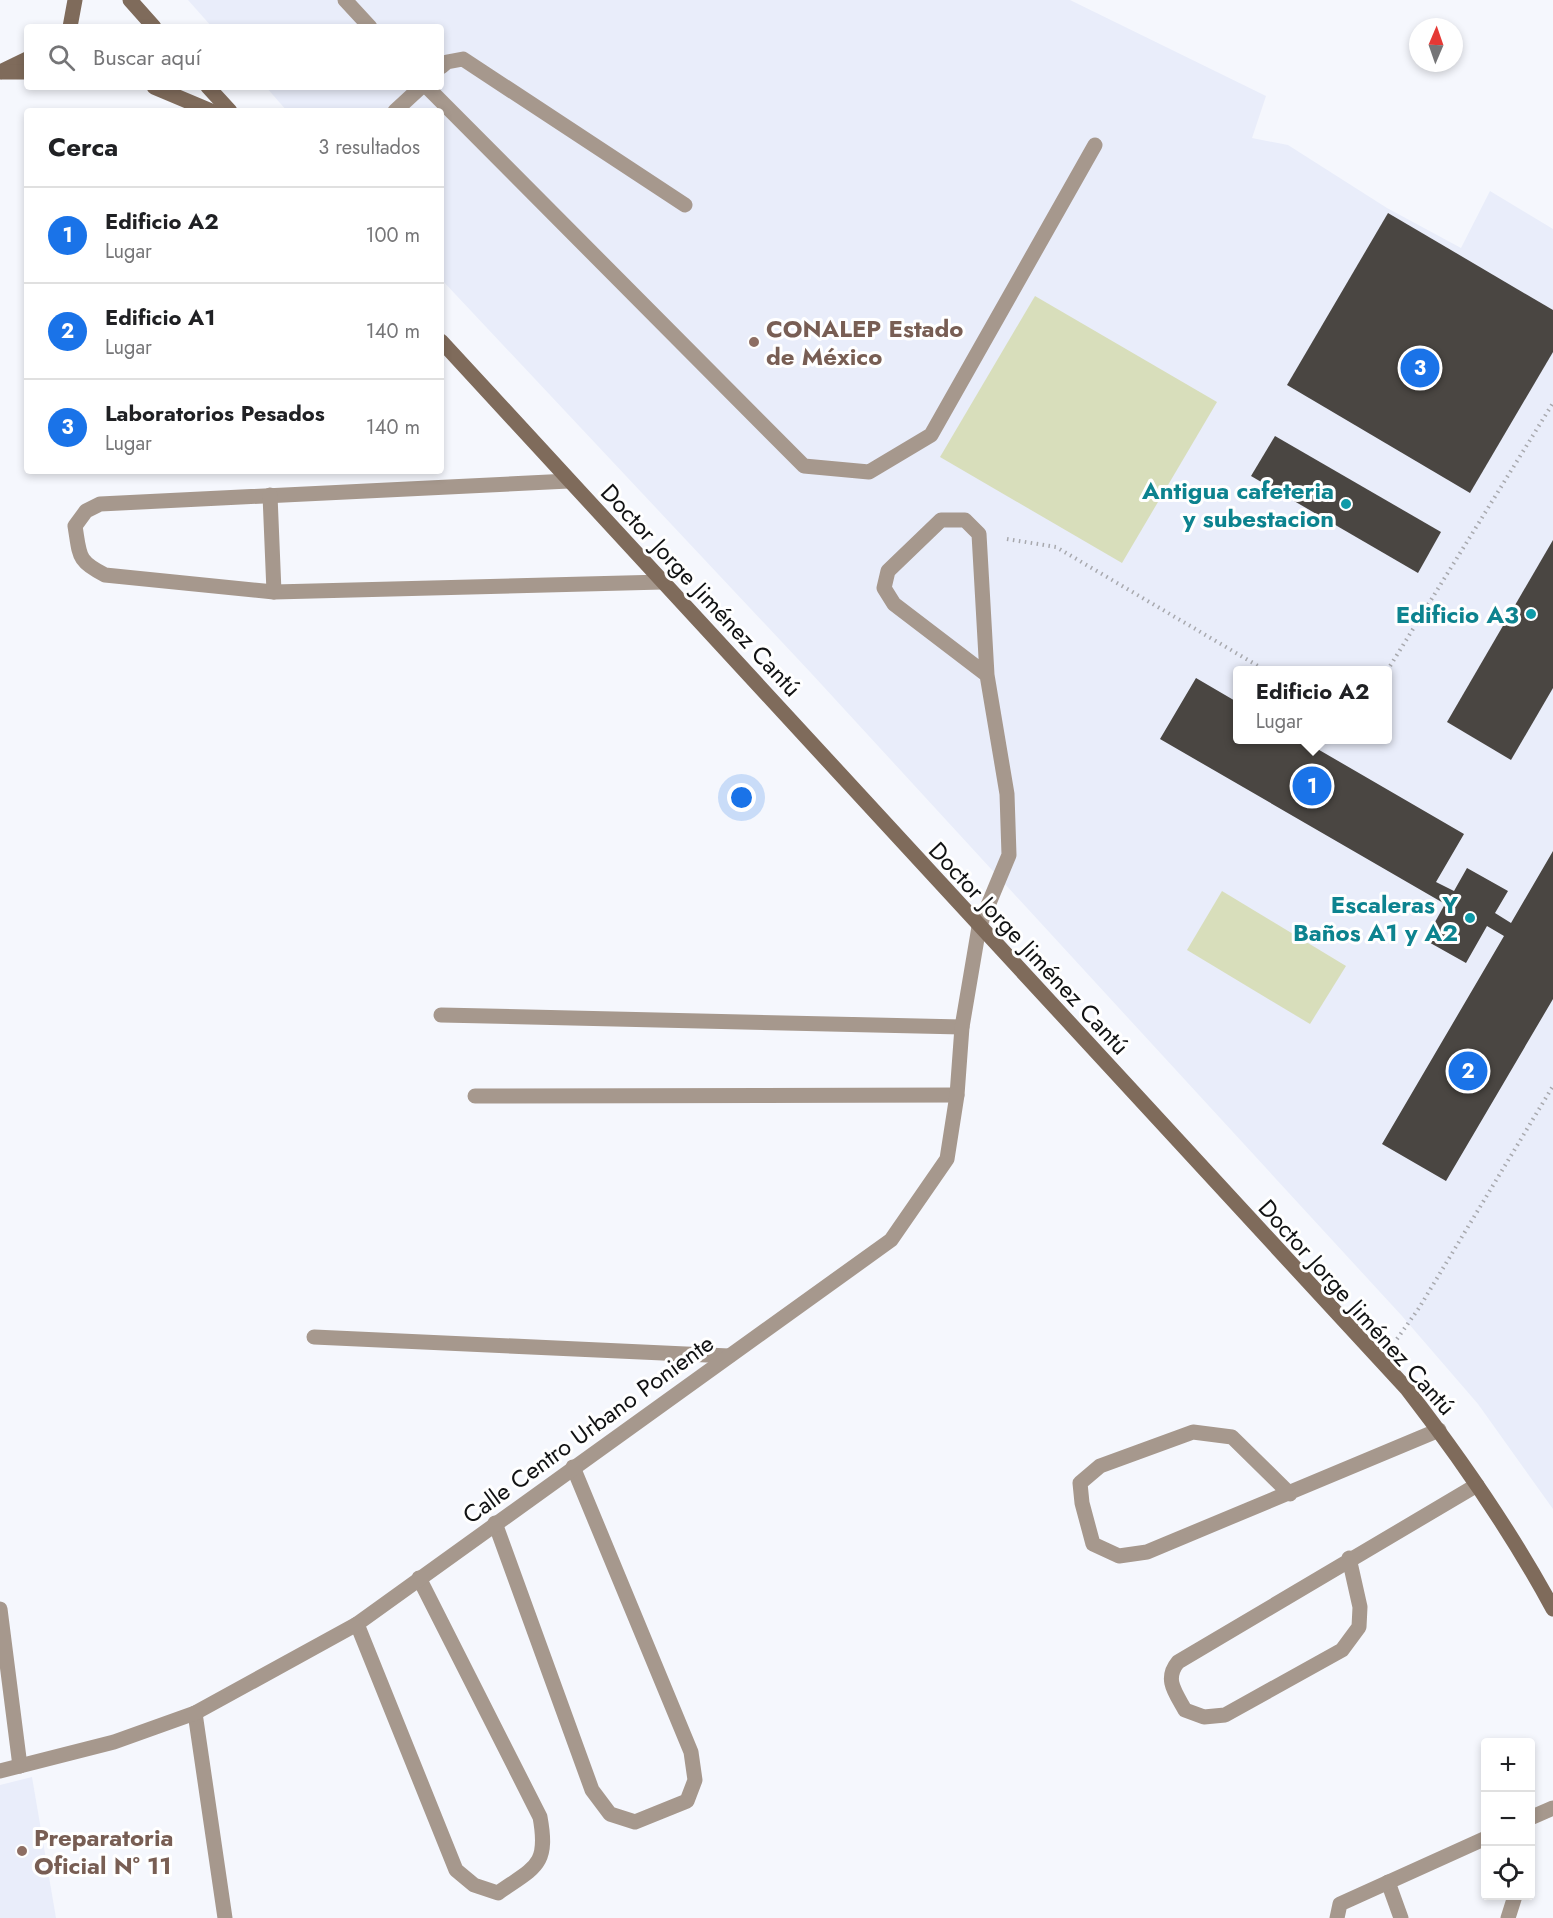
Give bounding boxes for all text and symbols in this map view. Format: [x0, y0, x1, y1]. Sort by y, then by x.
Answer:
north arrow [1409, 18, 1463, 72]
search box [24, 24, 444, 90]
icon: search [45, 41, 78, 74]
text: Buscar aquí [93, 41, 201, 73]
text: Cerca [48, 128, 118, 166]
text: 3 resultados [318, 133, 420, 162]
text: Edificio A2 [105, 205, 219, 237]
text: 1 [62, 221, 73, 250]
text: 100 m [365, 221, 420, 250]
text: Lugar [105, 237, 152, 266]
text: Edificio A1 [105, 301, 215, 333]
place label: CONALEP Estado de México [766, 311, 963, 374]
text: 2 [61, 317, 74, 346]
text: 140 m [366, 317, 420, 346]
text: Lugar [105, 333, 152, 362]
marker: CONALEP Estado de México [747, 335, 761, 349]
pin: 3 [1400, 346, 1440, 391]
text: Laboratorios Pesados [105, 397, 325, 429]
text: 3 [61, 413, 74, 442]
text: 140 m [366, 413, 420, 442]
text: Lugar [105, 429, 152, 458]
place label: Antigua cafeteria y subestacion [1141, 473, 1334, 536]
street label: Doctor Jorge Jiménez Cantú [593, 476, 809, 704]
marker: Antigua cafeteria y subestacion [1339, 497, 1353, 511]
place label: Edificio A3 [1396, 597, 1519, 632]
marker: Edificio A3 [1524, 607, 1538, 621]
popup [1233, 666, 1392, 744]
text: Edificio A2 [1256, 675, 1369, 707]
text: Lugar [1256, 707, 1303, 736]
pin: 1 [1292, 764, 1332, 808]
your location [727, 783, 756, 812]
street label: Doctor Jorge Jiménez Cantú [921, 834, 1137, 1062]
place label: Escaleras Y Baños A1 y A2 [1293, 887, 1458, 950]
marker: Escaleras Y Baños A1 y A2 [1463, 911, 1477, 925]
pin: 2 [1448, 1048, 1488, 1094]
street label: Doctor Jorge Jiménez Cantú [1250, 1191, 1464, 1423]
street label: Calle Centro Urbano Poniente [455, 1326, 721, 1532]
map controls [1481, 1738, 1535, 1900]
button: + [1481, 1738, 1535, 1792]
button: − [1481, 1792, 1535, 1846]
place label: Preparatoria Oficial N° 11 [34, 1820, 174, 1883]
marker: Preparatoria Oficial N° 11 [15, 1844, 29, 1858]
button: locate [1481, 1846, 1535, 1900]

